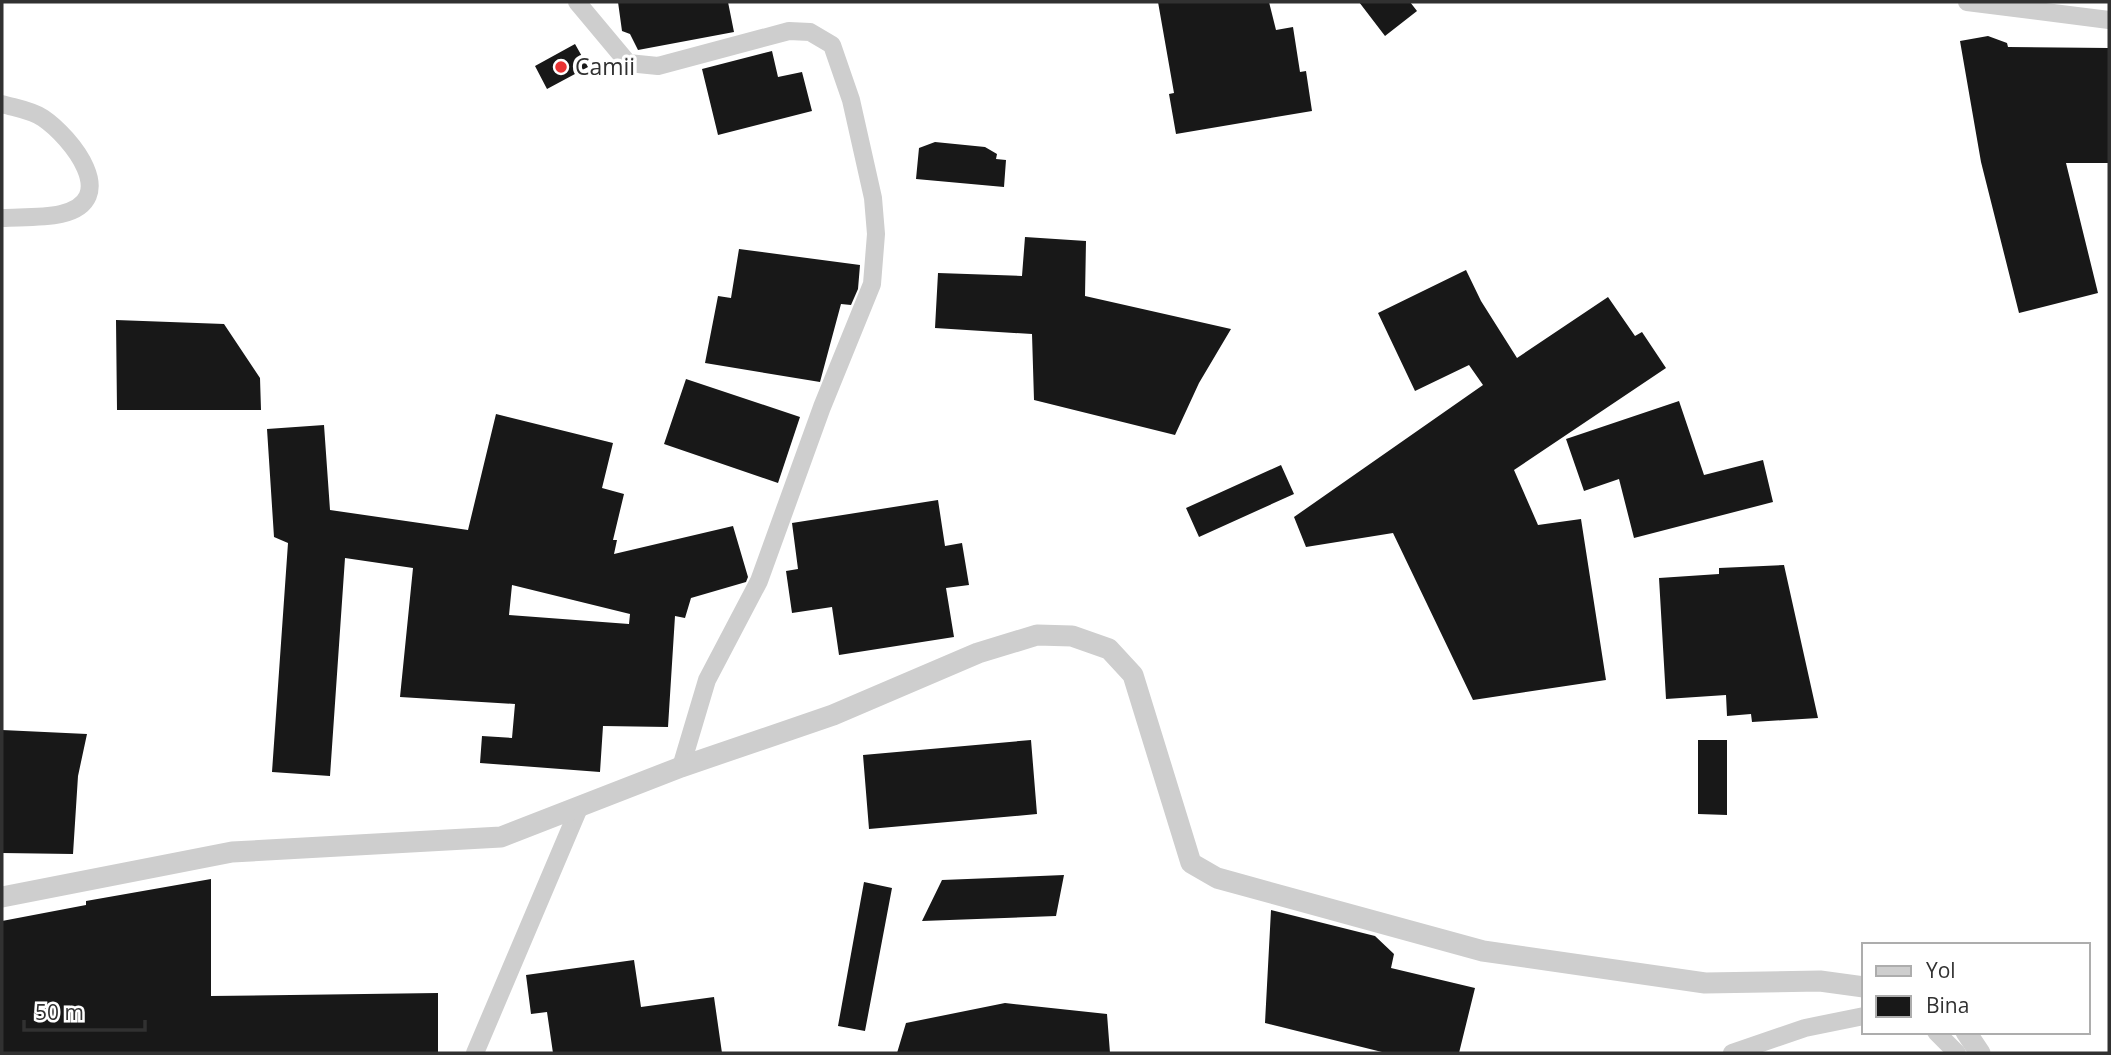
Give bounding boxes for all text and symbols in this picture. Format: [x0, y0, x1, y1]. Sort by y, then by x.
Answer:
place label: Camii [575, 50, 635, 82]
marker: Camii [553, 59, 569, 75]
legend [1862, 943, 2090, 1034]
text: Yol [1926, 956, 1956, 984]
scale bar [24, 988, 145, 1032]
text: Bina [1926, 991, 1969, 1019]
text: 50 m [35, 998, 84, 1026]

